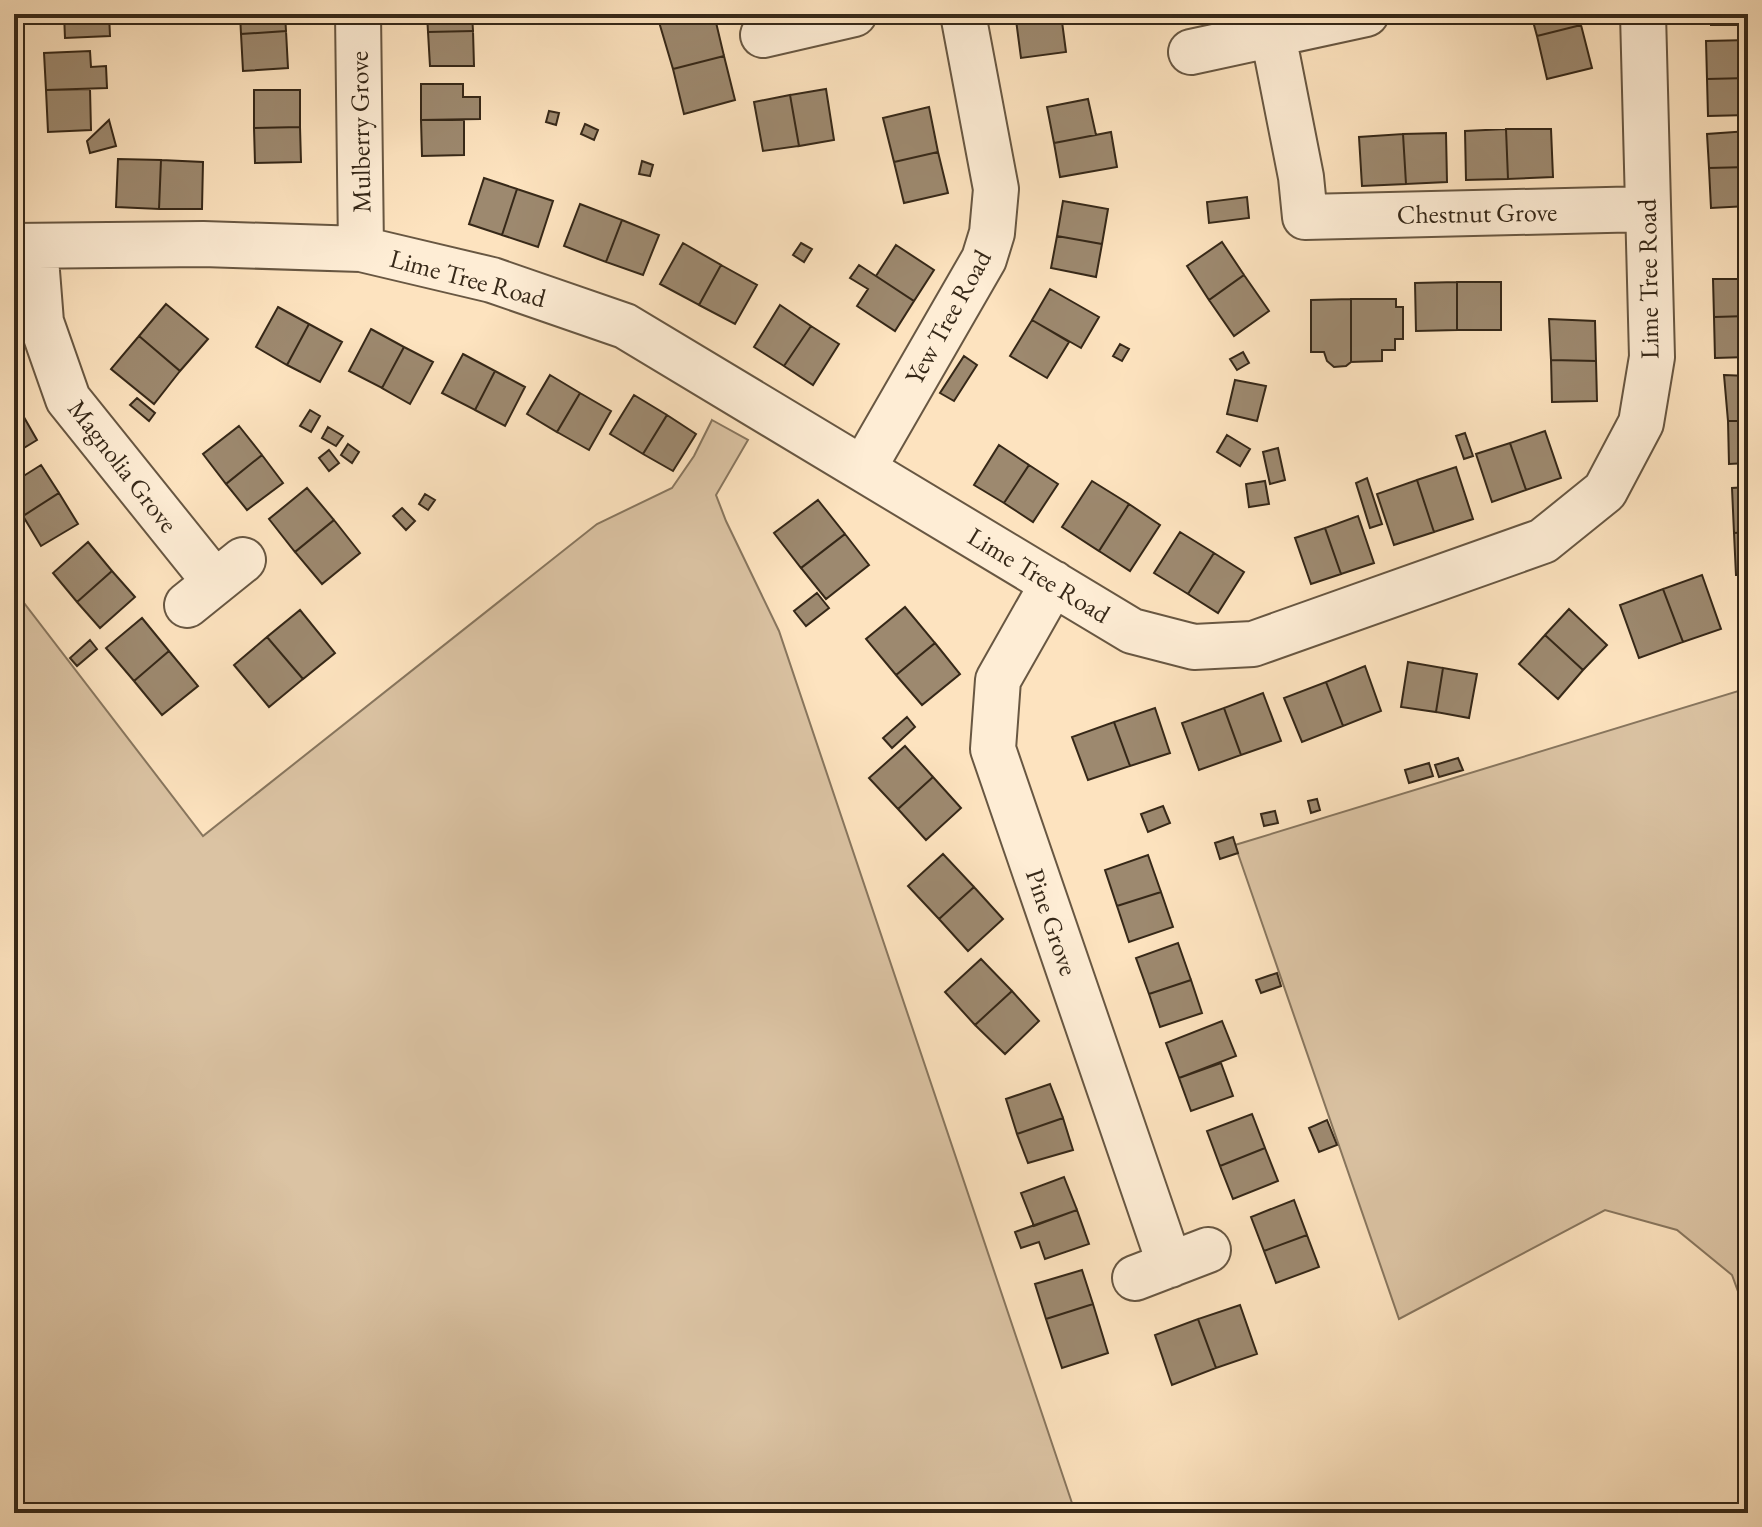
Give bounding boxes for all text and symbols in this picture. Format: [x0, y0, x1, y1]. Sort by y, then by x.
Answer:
street label: Mulberry Grove [342, 51, 378, 213]
street label: Chestnut Grove [1397, 195, 1557, 231]
street label: Lime Tree Road [1630, 198, 1666, 359]
street label: Lime Tree Road [386, 241, 551, 315]
street label: Yew Tree Road [897, 243, 999, 390]
street label: Magnolia Grove [60, 392, 186, 540]
street label: Lime Tree Road [962, 519, 1117, 631]
street label: Pine Grove [1018, 864, 1086, 980]

